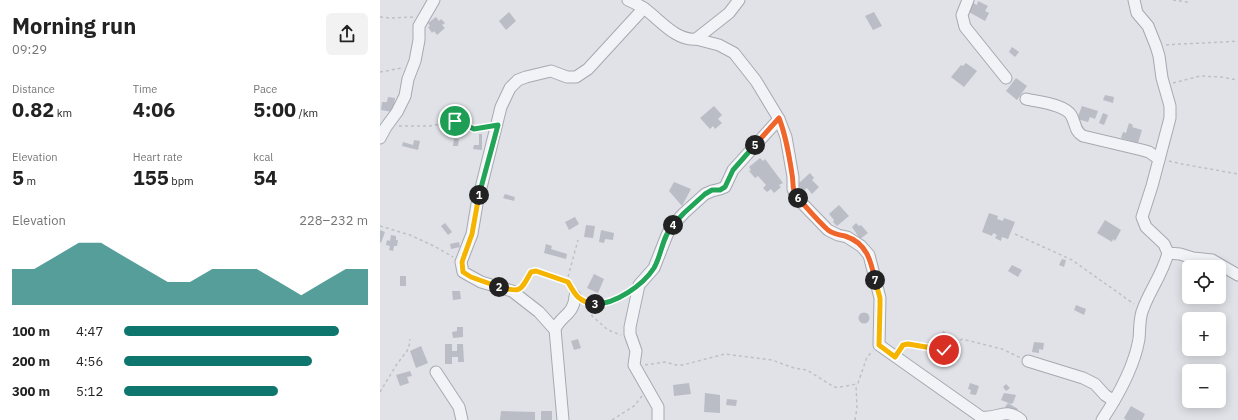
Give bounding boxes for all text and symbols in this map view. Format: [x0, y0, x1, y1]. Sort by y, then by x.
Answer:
text: Morning run [12, 11, 136, 40]
button: share [326, 13, 368, 55]
text: 09:29 [12, 41, 47, 58]
text: Distance [12, 82, 55, 96]
text: Time [133, 82, 157, 96]
text: Pace [253, 82, 277, 96]
text: 0.82 [12, 96, 54, 123]
text: 4:06 [133, 96, 175, 123]
text: 5:00 [253, 96, 296, 123]
pin [438, 104, 472, 138]
text: km [54, 106, 72, 120]
text: /km [296, 106, 318, 120]
icon: arrive [444, 110, 466, 132]
pin: 5 [745, 135, 765, 155]
text: 5 [752, 138, 758, 152]
text: Elevation [12, 150, 58, 164]
text: Heart rate [133, 150, 183, 164]
text: kcal [253, 150, 273, 164]
text: 5 [12, 164, 24, 191]
text: 155 [133, 164, 169, 191]
text: 54 [253, 164, 277, 191]
text: m [24, 174, 36, 188]
text: bpm [169, 174, 194, 188]
pin: 1 [469, 185, 489, 205]
text: 1 [476, 188, 482, 202]
pin: 6 [788, 188, 808, 208]
text: 6 [795, 191, 801, 205]
text: Elevation [12, 212, 66, 229]
text: 228–232 m [299, 212, 368, 229]
pin: 4 [663, 215, 683, 235]
text: 4 [670, 218, 676, 232]
map controls [1182, 260, 1226, 408]
button: locate [1182, 260, 1226, 304]
pin: 7 [865, 270, 885, 290]
text: 7 [872, 273, 878, 287]
pin: 2 [489, 277, 509, 297]
text: 2 [496, 280, 502, 294]
pin: 3 [585, 294, 605, 314]
text: 3 [592, 297, 598, 311]
button: + [1182, 312, 1226, 356]
text: 100 m [12, 323, 50, 340]
text: 4:47 [76, 323, 103, 340]
pin [927, 333, 961, 367]
icon: check [933, 339, 955, 361]
text: 200 m [12, 353, 50, 370]
text: 4:56 [76, 353, 103, 370]
button: − [1182, 364, 1226, 408]
text: 300 m [12, 383, 50, 400]
text: 5:12 [76, 383, 103, 400]

